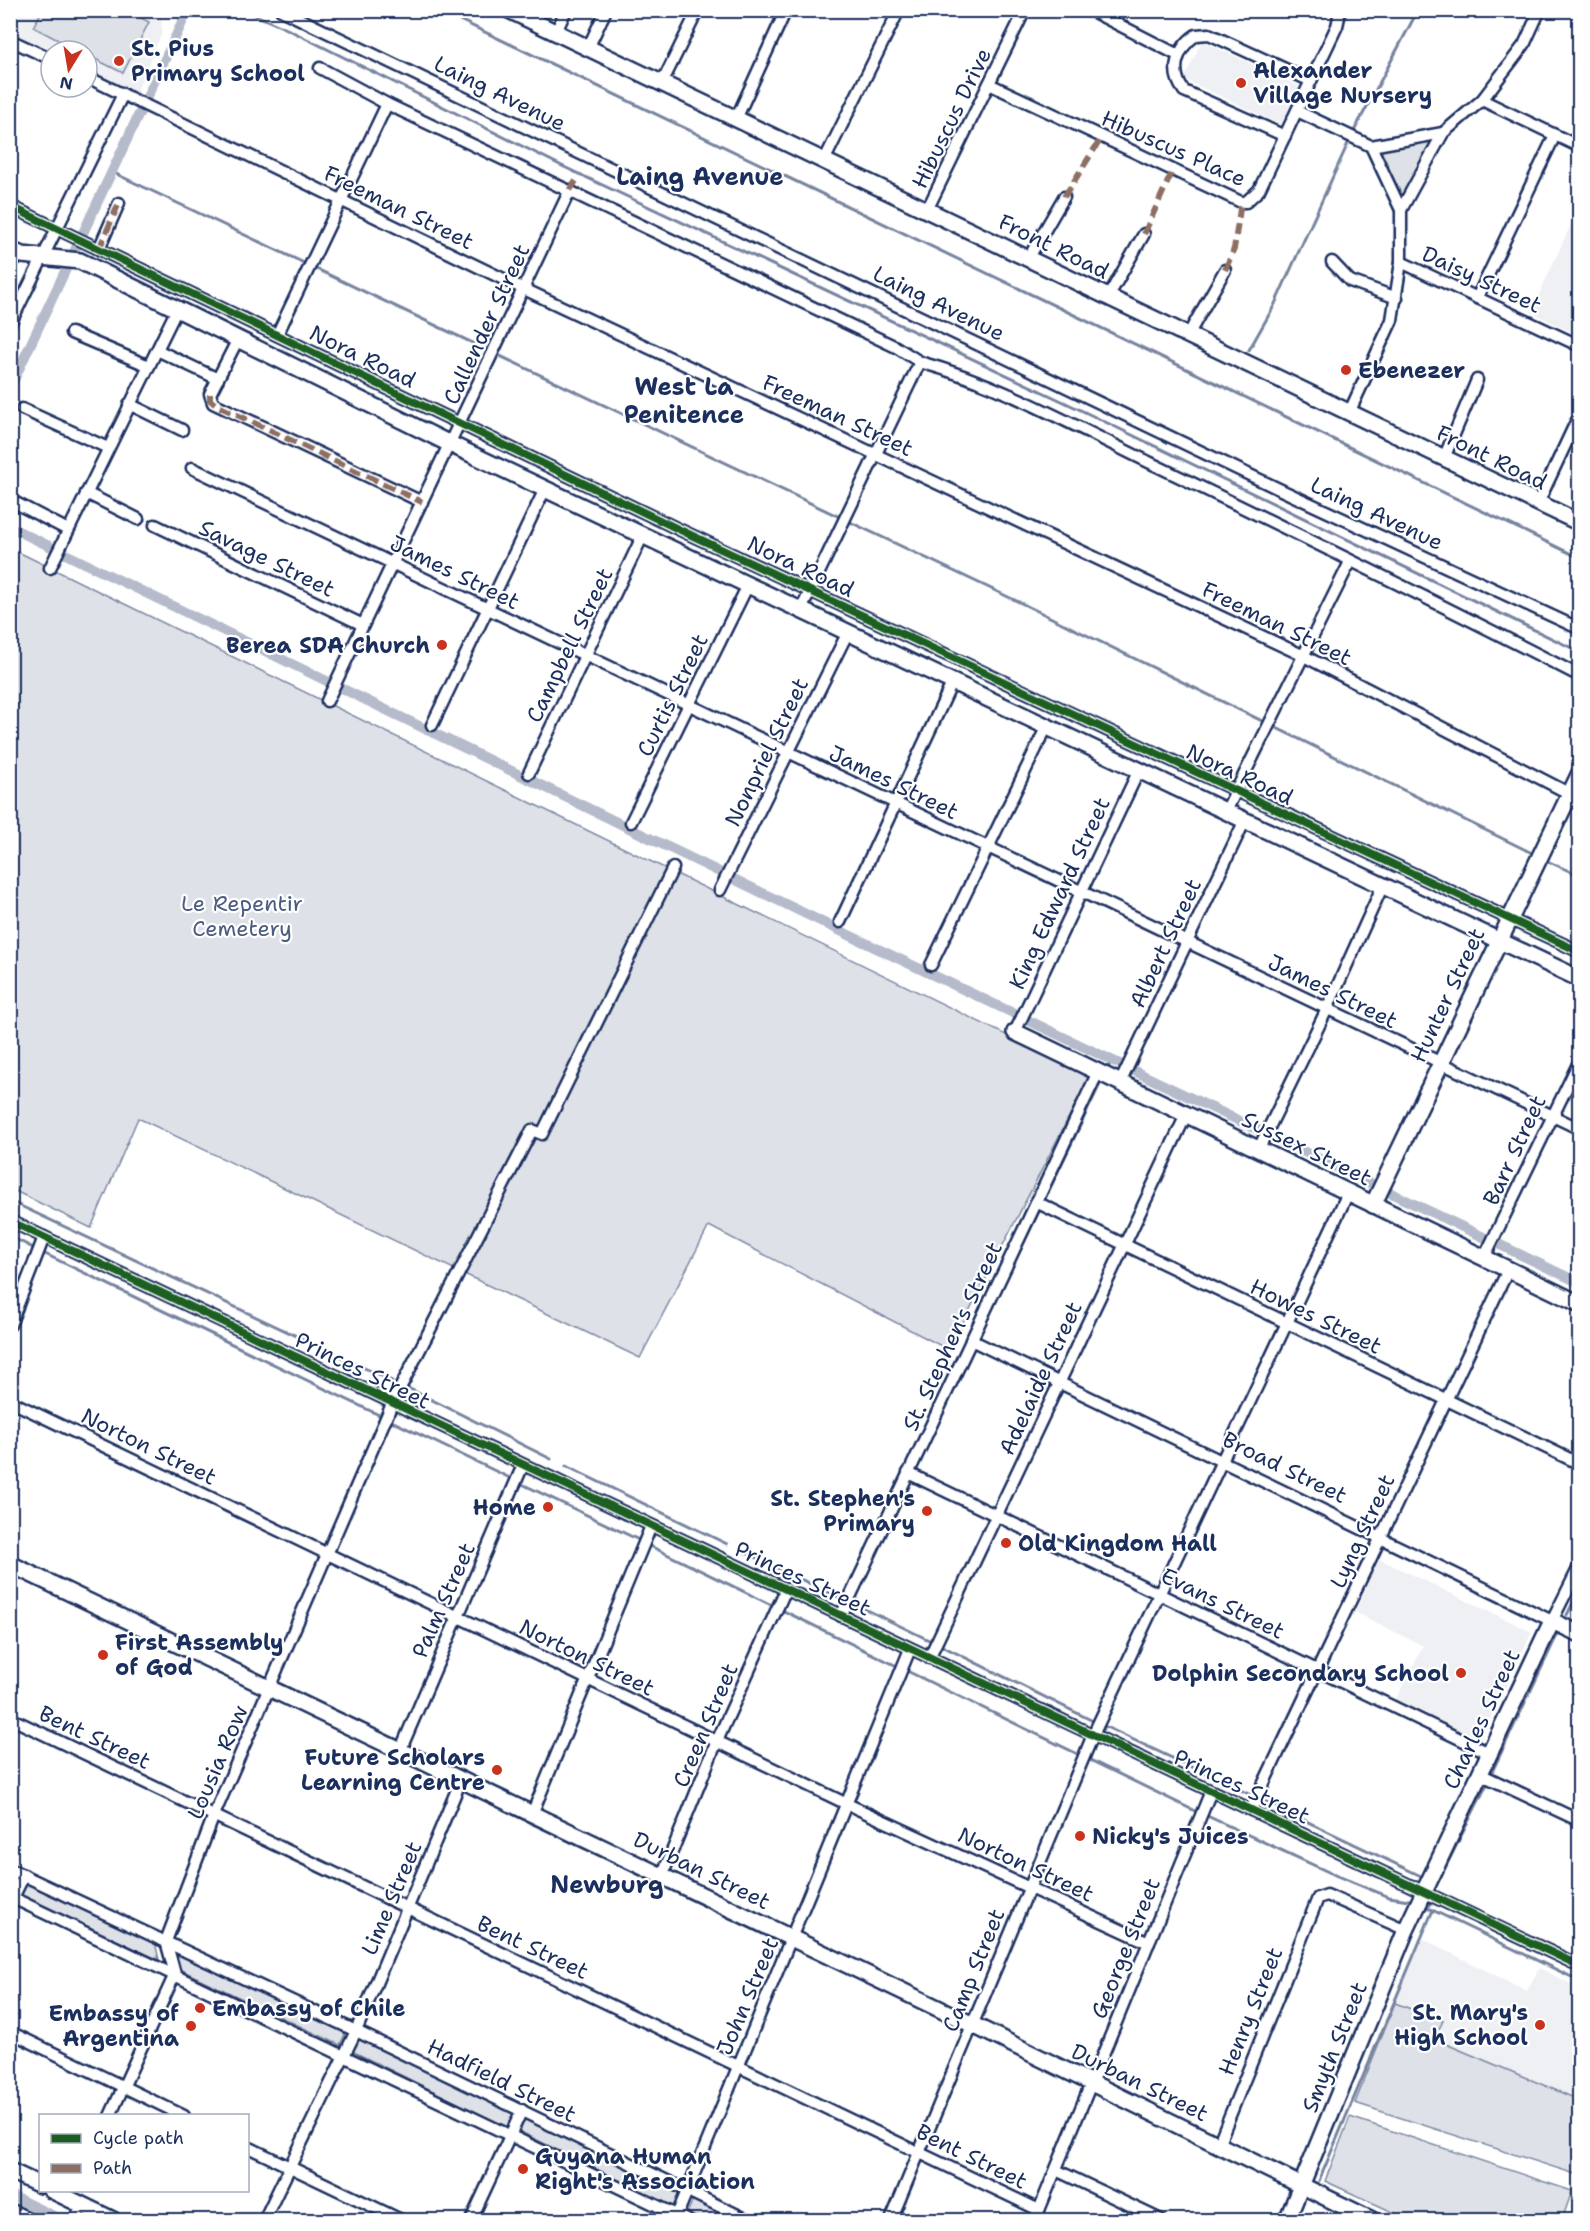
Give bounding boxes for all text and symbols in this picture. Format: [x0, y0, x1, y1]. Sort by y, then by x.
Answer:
place label: St. Pius Primary School [131, 34, 305, 88]
north arrow [39, 39, 99, 99]
street label: Hibuscus Drive [905, 43, 998, 193]
street label: Laing Avenue [429, 49, 570, 138]
marker: St. Pius Primary School [112, 54, 126, 68]
place label: Alexander Village Nursery [1253, 56, 1432, 110]
text: N [58, 72, 74, 95]
marker: Alexander Village Nursery [1234, 76, 1248, 90]
street label: Hibuscus Place [1097, 104, 1251, 193]
street label: Freeman Street [319, 159, 478, 256]
district label: Laing Avenue [616, 161, 784, 193]
street label: Front Road [994, 207, 1114, 286]
street label: Callender Street [437, 239, 536, 409]
street label: Daisy Street [1417, 239, 1546, 320]
street label: Laing Avenue [868, 259, 1009, 348]
street label: Nora Road [305, 318, 421, 395]
place label: Ebenezer [1358, 356, 1465, 385]
marker: Ebenezer [1339, 363, 1353, 377]
street label: Freeman Street [758, 368, 918, 463]
district label: West La Penitence [624, 371, 744, 431]
street label: Front Road [1432, 418, 1552, 497]
street label: Laing Avenue [1306, 470, 1448, 557]
street label: Savage Street [194, 513, 339, 604]
street label: James Street [385, 529, 524, 616]
street label: Nora Road [743, 529, 859, 604]
street label: Campbell Street [519, 563, 619, 727]
street label: Freeman Street [1197, 575, 1356, 672]
street label: Curtis Street [630, 629, 715, 761]
place label: Berea SDA Church [226, 631, 430, 660]
marker: Berea SDA Church [435, 638, 449, 652]
street label: Nonpriel Street [718, 673, 815, 831]
street label: Nora Road [1182, 737, 1298, 812]
street label: James Street [824, 739, 963, 826]
street label: King Edward Street [1002, 793, 1117, 994]
street label: Albert Street [1123, 874, 1208, 1012]
park label: Le Repentir Cemetery [181, 889, 303, 943]
street label: Hunter Street [1404, 923, 1491, 1067]
street label: James Street [1263, 948, 1402, 1035]
street label: Barr Street [1476, 1090, 1553, 1210]
street label: Sussex Street [1237, 1104, 1377, 1192]
street label: St. Stephen's Street [896, 1237, 1009, 1435]
street label: Howes Street [1245, 1272, 1386, 1361]
street label: Adelaide Street [992, 1297, 1089, 1460]
street label: Princes Street [290, 1325, 435, 1416]
street label: Norton Street [76, 1401, 221, 1492]
street label: Broad Street [1218, 1425, 1352, 1510]
street label: Lyng Street [1323, 1470, 1401, 1593]
place label: St. Stephen's Primary [770, 1484, 915, 1538]
place label: Home [473, 1493, 536, 1522]
marker: Home [541, 1500, 555, 1514]
marker: St. Stephen's Primary [920, 1504, 934, 1518]
place label: Old Kingdom Hall [1018, 1529, 1217, 1558]
street label: Princes Street [730, 1534, 876, 1623]
marker: Old Kingdom Hall [999, 1536, 1013, 1550]
street label: Palm Street [405, 1538, 482, 1662]
street label: Evans Street [1156, 1561, 1289, 1646]
street label: Norton Street [514, 1612, 659, 1703]
place label: First Assembly of God [115, 1628, 283, 1682]
street label: Charles Street [1436, 1644, 1527, 1794]
marker: First Assembly of God [96, 1648, 110, 1662]
street label: Creen Street [666, 1659, 745, 1792]
place label: Dolphin Secondary School [1152, 1659, 1449, 1688]
marker: Dolphin Secondary School [1454, 1666, 1468, 1680]
street label: Bent Street [34, 1699, 155, 1776]
street label: Lousia Row [180, 1701, 255, 1824]
street label: Princes Street [1169, 1742, 1315, 1831]
place label: Future Scholars Learning Centre [301, 1743, 485, 1797]
marker: Future Scholars Learning Centre [490, 1763, 504, 1777]
street label: Norton Street [953, 1820, 1099, 1909]
place label: Nicky's Juices [1092, 1822, 1249, 1851]
street label: Durban Street [628, 1825, 775, 1916]
marker: Nicky's Juices [1073, 1829, 1087, 1843]
street label: Lime Street [354, 1837, 428, 1960]
district label: Newburg [550, 1869, 664, 1901]
street label: George Street [1084, 1874, 1167, 2023]
street label: Camp Street [936, 1904, 1011, 2036]
street label: Bent Street [472, 1909, 593, 1986]
street label: John Street [710, 1933, 785, 2060]
street label: Henry Street [1212, 1943, 1289, 2080]
street label: Smyth Street [1295, 1978, 1374, 2117]
place label: Embassy of Chile [212, 1994, 405, 2023]
place label: St. Mary's High School [1394, 1998, 1528, 2052]
place label: Embassy of Argentina [48, 1999, 179, 2053]
marker: Embassy of Chile [193, 2001, 207, 2015]
marker: St. Mary's High School [1533, 2018, 1547, 2032]
marker: Embassy of Argentina [184, 2019, 198, 2033]
street label: Hadfield Street [423, 2032, 581, 2129]
street label: Durban Street [1066, 2037, 1213, 2128]
legend [39, 2114, 249, 2192]
street label: Bent Street [911, 2117, 1032, 2196]
text: Cycle path [93, 2126, 184, 2150]
place label: Guyana Human Right's Association [535, 2142, 755, 2196]
text: Path [93, 2156, 132, 2180]
marker: Guyana Human Right's Association [516, 2162, 530, 2176]

